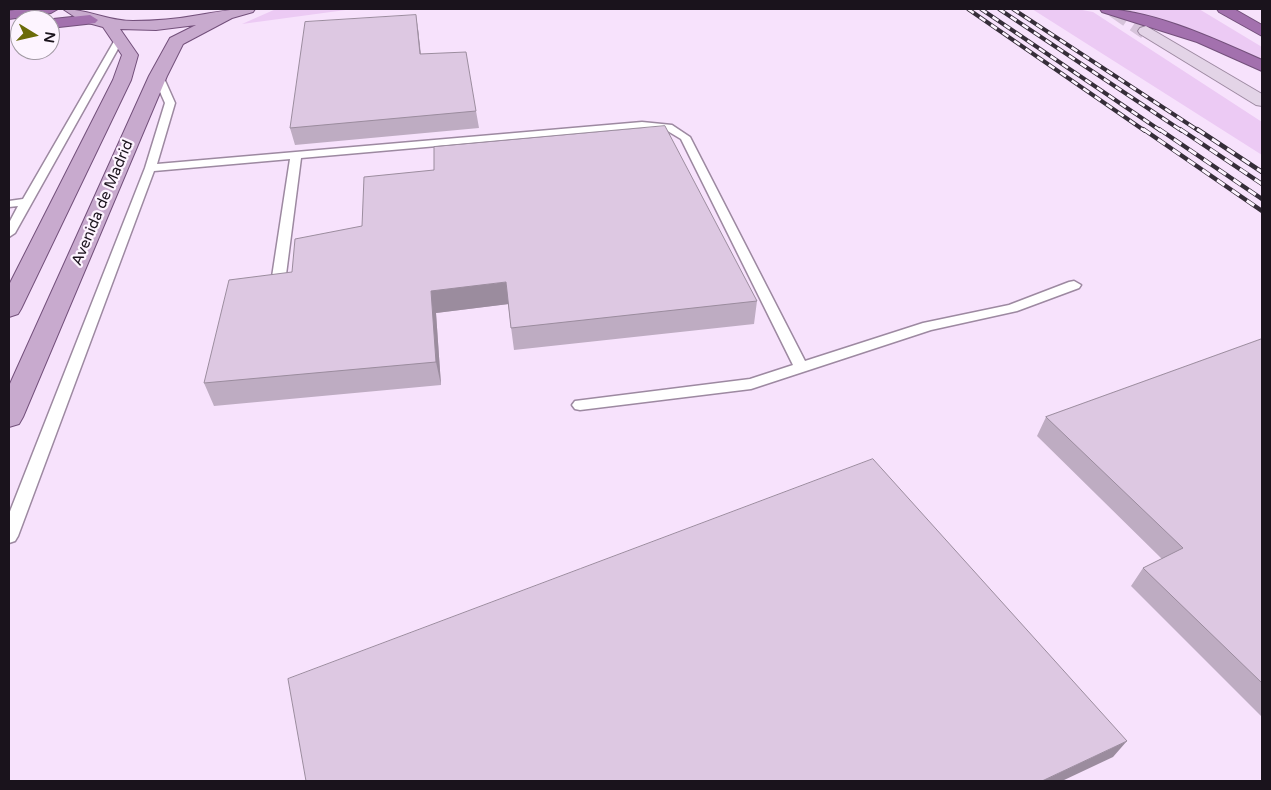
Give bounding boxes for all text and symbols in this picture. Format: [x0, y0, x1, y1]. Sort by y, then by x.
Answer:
north arrow [10, 10, 60, 60]
text: N [40, 30, 59, 44]
street label: Avenida de Madrid [68, 137, 138, 269]

